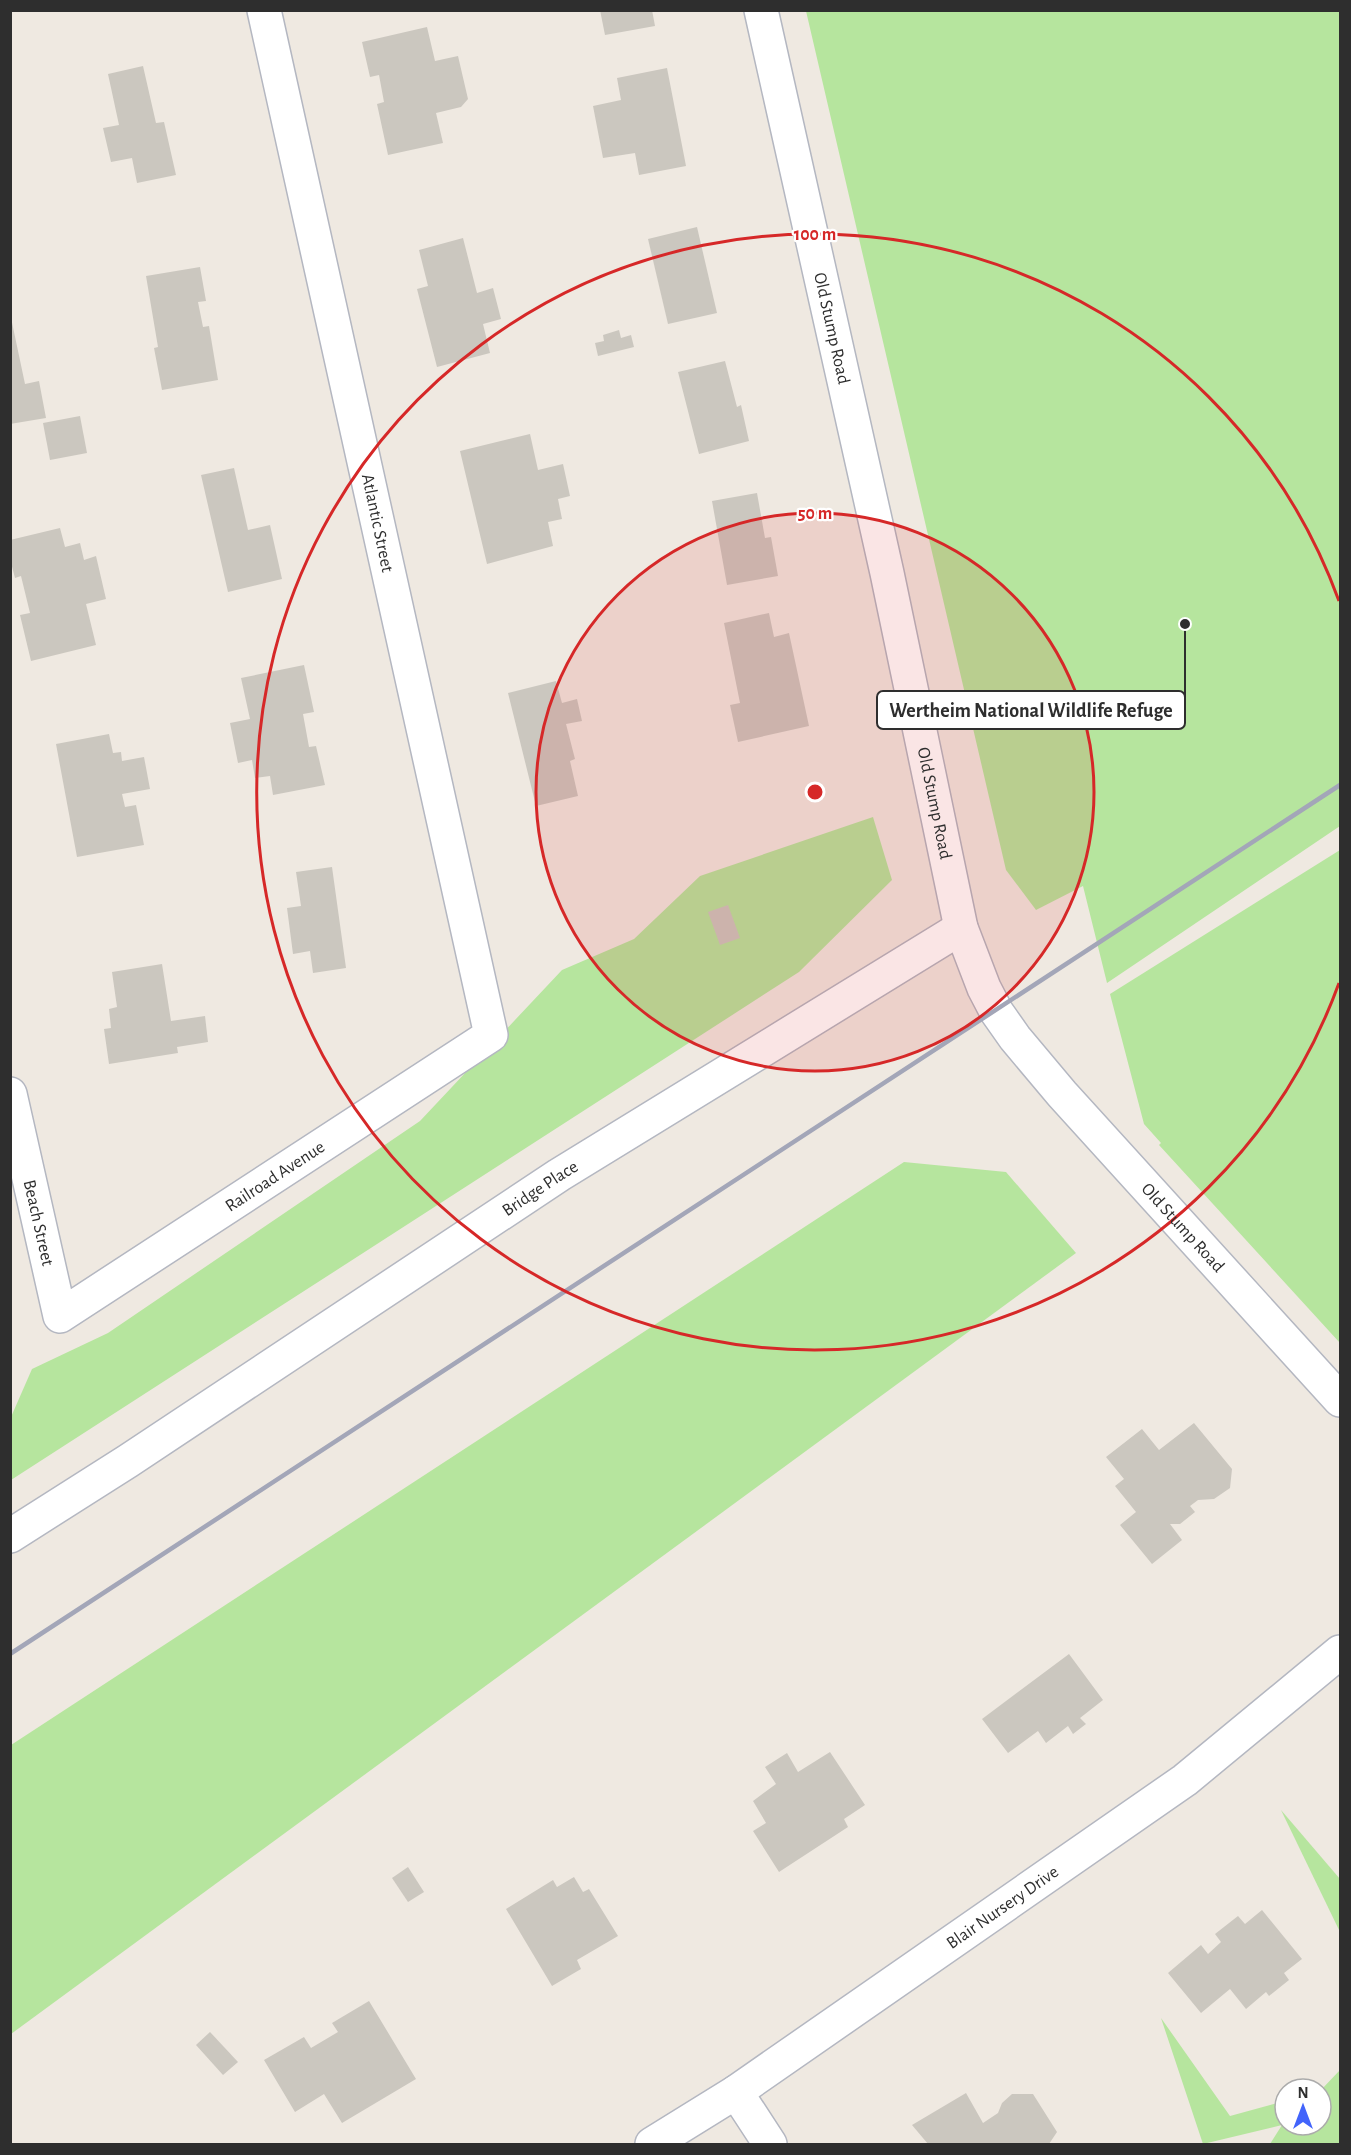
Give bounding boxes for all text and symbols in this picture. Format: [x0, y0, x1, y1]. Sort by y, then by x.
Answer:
text: 100 m [794, 226, 836, 244]
street label: Old Stump Road [810, 271, 852, 386]
street label: Atlantic Street [358, 472, 396, 574]
text: 50 m [798, 505, 832, 523]
callout: Wertheim National Wildlife Refuge [877, 691, 1185, 729]
text: Wertheim National Wildlife Refuge [889, 701, 1173, 721]
street label: Old Stump Road [914, 746, 954, 861]
centre of rings [805, 782, 825, 802]
street label: Railroad Avenue [222, 1138, 328, 1216]
street label: Bridge Place [499, 1158, 581, 1220]
street label: Beach Street [20, 1178, 57, 1268]
street label: Old Stump Road [1137, 1180, 1227, 1276]
street label: Blair Nursery Drive [944, 1863, 1062, 1953]
north arrow [1273, 2077, 1333, 2137]
text: N [1297, 2085, 1309, 2101]

